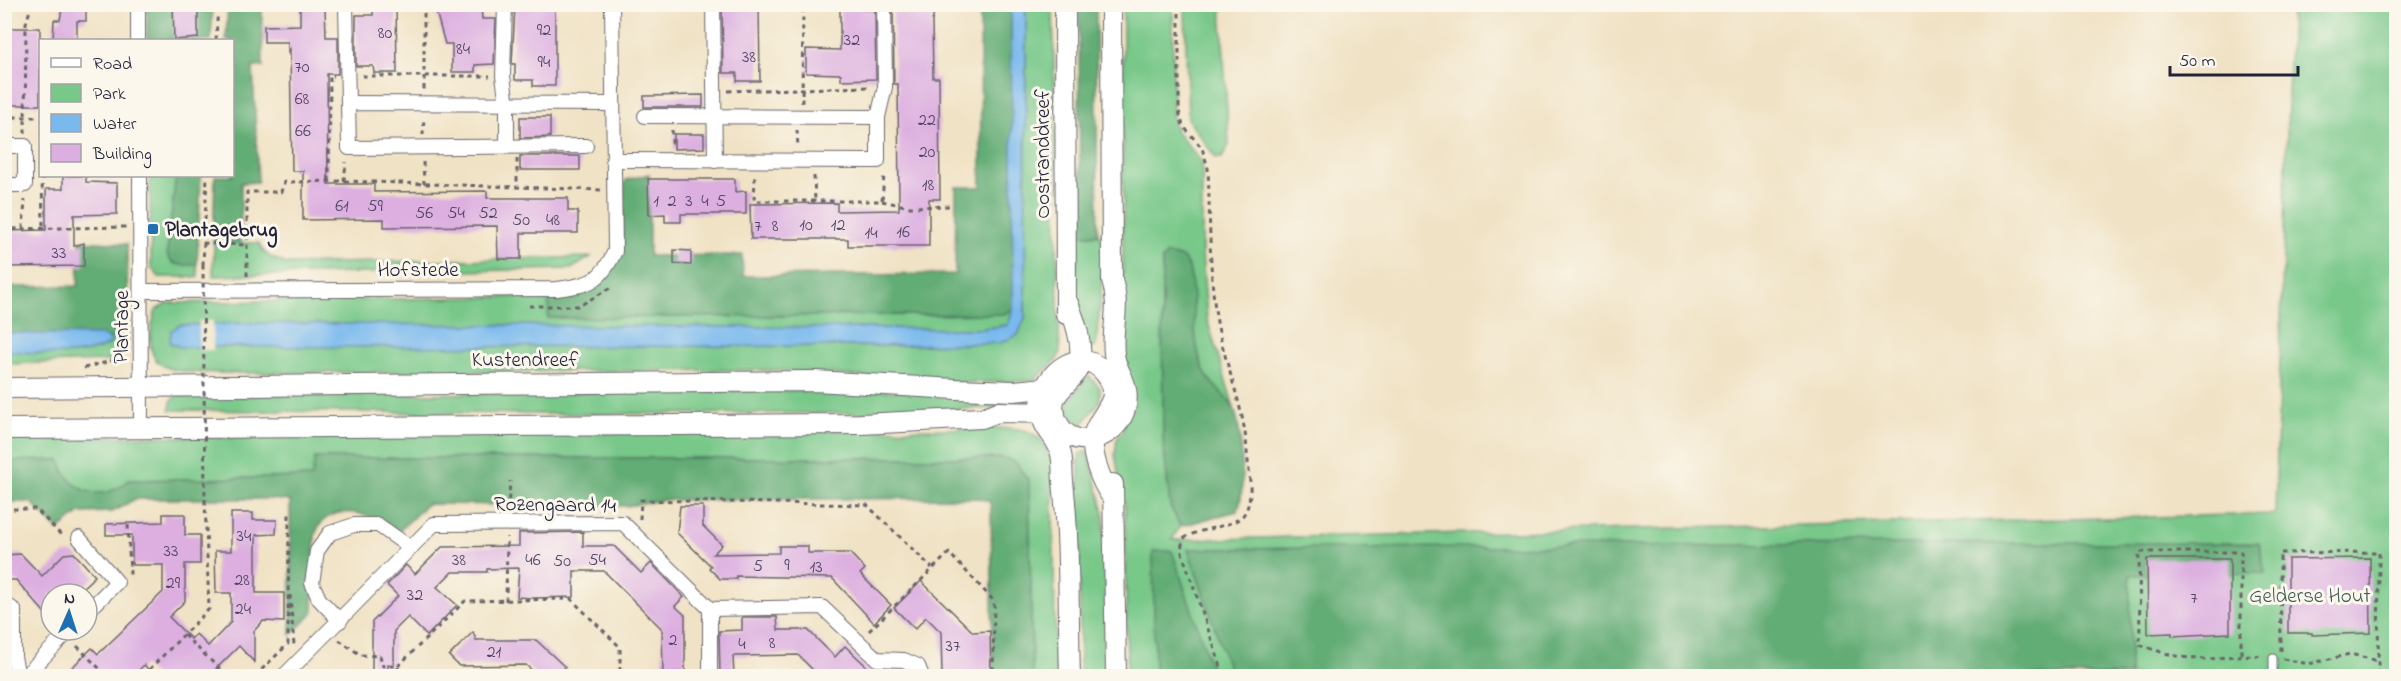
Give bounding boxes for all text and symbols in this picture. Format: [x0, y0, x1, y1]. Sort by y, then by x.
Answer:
house number: 92 [537, 18, 551, 44]
house number: 80 [378, 21, 392, 47]
house number: 32 [844, 28, 860, 54]
house number: 84 [456, 37, 471, 63]
legend [39, 39, 234, 177]
scale bar [2170, 39, 2298, 77]
house number: 38 [742, 45, 756, 71]
text: 50 m [2179, 49, 2216, 75]
house number: 94 [538, 50, 551, 76]
text: Road [93, 52, 132, 78]
house number: 70 [294, 55, 310, 81]
text: Park [93, 82, 126, 108]
house number: 68 [295, 87, 310, 113]
street label: Oostranddreef [1029, 89, 1059, 219]
house number: 22 [918, 108, 936, 134]
text: Water [93, 112, 137, 138]
house number: 66 [295, 119, 311, 145]
house number: 20 [919, 140, 936, 166]
text: Building [92, 142, 152, 169]
house number: 18 [922, 173, 934, 199]
house number: 1 [653, 189, 659, 215]
house number: 2 [668, 189, 677, 215]
house number: 3 [685, 189, 693, 215]
house number: 4 [701, 189, 709, 215]
house number: 5 [716, 189, 726, 215]
house number: 61 [335, 194, 349, 220]
house number: 59 [367, 194, 383, 220]
house number: 56 [415, 201, 433, 227]
house number: 54 [447, 201, 465, 227]
house number: 52 [478, 201, 498, 227]
house number: 50 [512, 208, 530, 234]
house number: 48 [546, 208, 560, 234]
house number: 10 [799, 213, 813, 239]
house number: 12 [831, 213, 845, 239]
house number: 7 [754, 214, 762, 240]
house number: 8 [772, 214, 779, 240]
place label: Plantagebrug [165, 216, 277, 248]
house number: 16 [896, 220, 910, 246]
house number: 14 [864, 221, 878, 247]
marker: Plantagebrug [146, 222, 160, 236]
house number: 33 [52, 241, 66, 267]
street label: Hofstede [377, 256, 459, 286]
street label: Plantage [108, 290, 140, 364]
street label: Kustendreef [472, 346, 579, 376]
street label: Rozengaard 14 [494, 490, 617, 524]
house number: 34 [237, 524, 252, 550]
house number: 33 [164, 539, 178, 565]
house number: 38 [452, 548, 466, 574]
house number: 46 [525, 548, 541, 574]
house number: 54 [588, 548, 606, 574]
house number: 50 [553, 549, 571, 575]
house number: 9 [784, 553, 790, 579]
house number: 5 [753, 554, 763, 580]
house number: 13 [809, 555, 823, 581]
house number: 28 [234, 568, 250, 594]
house number: 29 [166, 571, 181, 597]
north arrow [39, 582, 99, 642]
park label: Gelderse Hout [2249, 582, 2371, 612]
house number: 32 [407, 583, 423, 609]
house number: 7 [2190, 586, 2198, 612]
text: N [64, 587, 76, 611]
house number: 24 [235, 597, 252, 623]
house number: 2 [669, 628, 678, 654]
house number: 8 [769, 631, 776, 657]
house number: 4 [738, 632, 746, 658]
house number: 37 [946, 634, 961, 660]
house number: 21 [487, 640, 502, 666]

